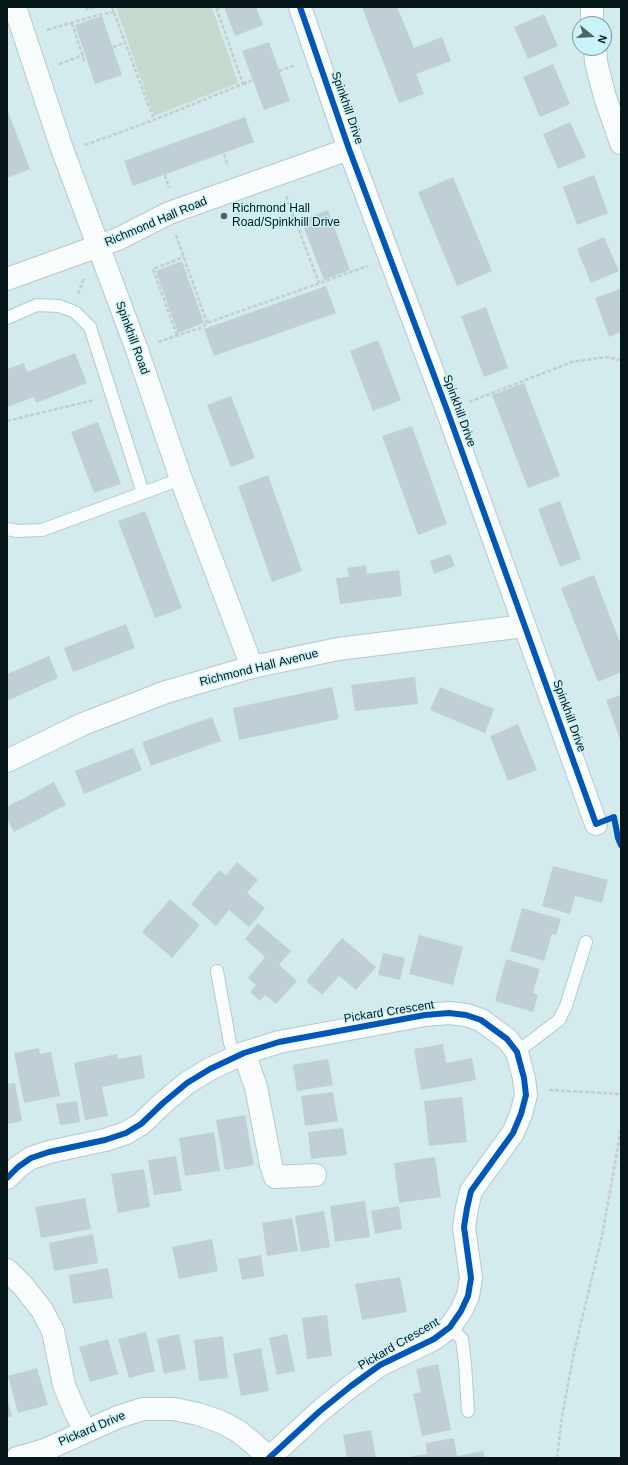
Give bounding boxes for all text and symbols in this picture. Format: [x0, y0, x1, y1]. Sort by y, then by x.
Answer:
north arrow [572, 16, 612, 56]
text: N [596, 34, 609, 45]
street label: Spinkhill Drive [328, 70, 366, 146]
street label: Richmond Hall Road [103, 194, 209, 250]
place label: Richmond Hall Road/Spinkhill Drive [232, 202, 340, 230]
marker: Richmond Hall Road/Spinkhill Drive [219, 211, 229, 221]
street label: Spinkhill Road [112, 299, 152, 377]
street label: Spinkhill Drive [439, 373, 479, 449]
street label: Richmond Hall Avenue [198, 646, 320, 690]
street label: Spinkhill Drive [549, 678, 589, 754]
street label: Pickard Crescent [343, 998, 435, 1026]
street label: Pickard Crescent [356, 1315, 442, 1373]
street label: Pickard Drive [56, 1408, 128, 1450]

